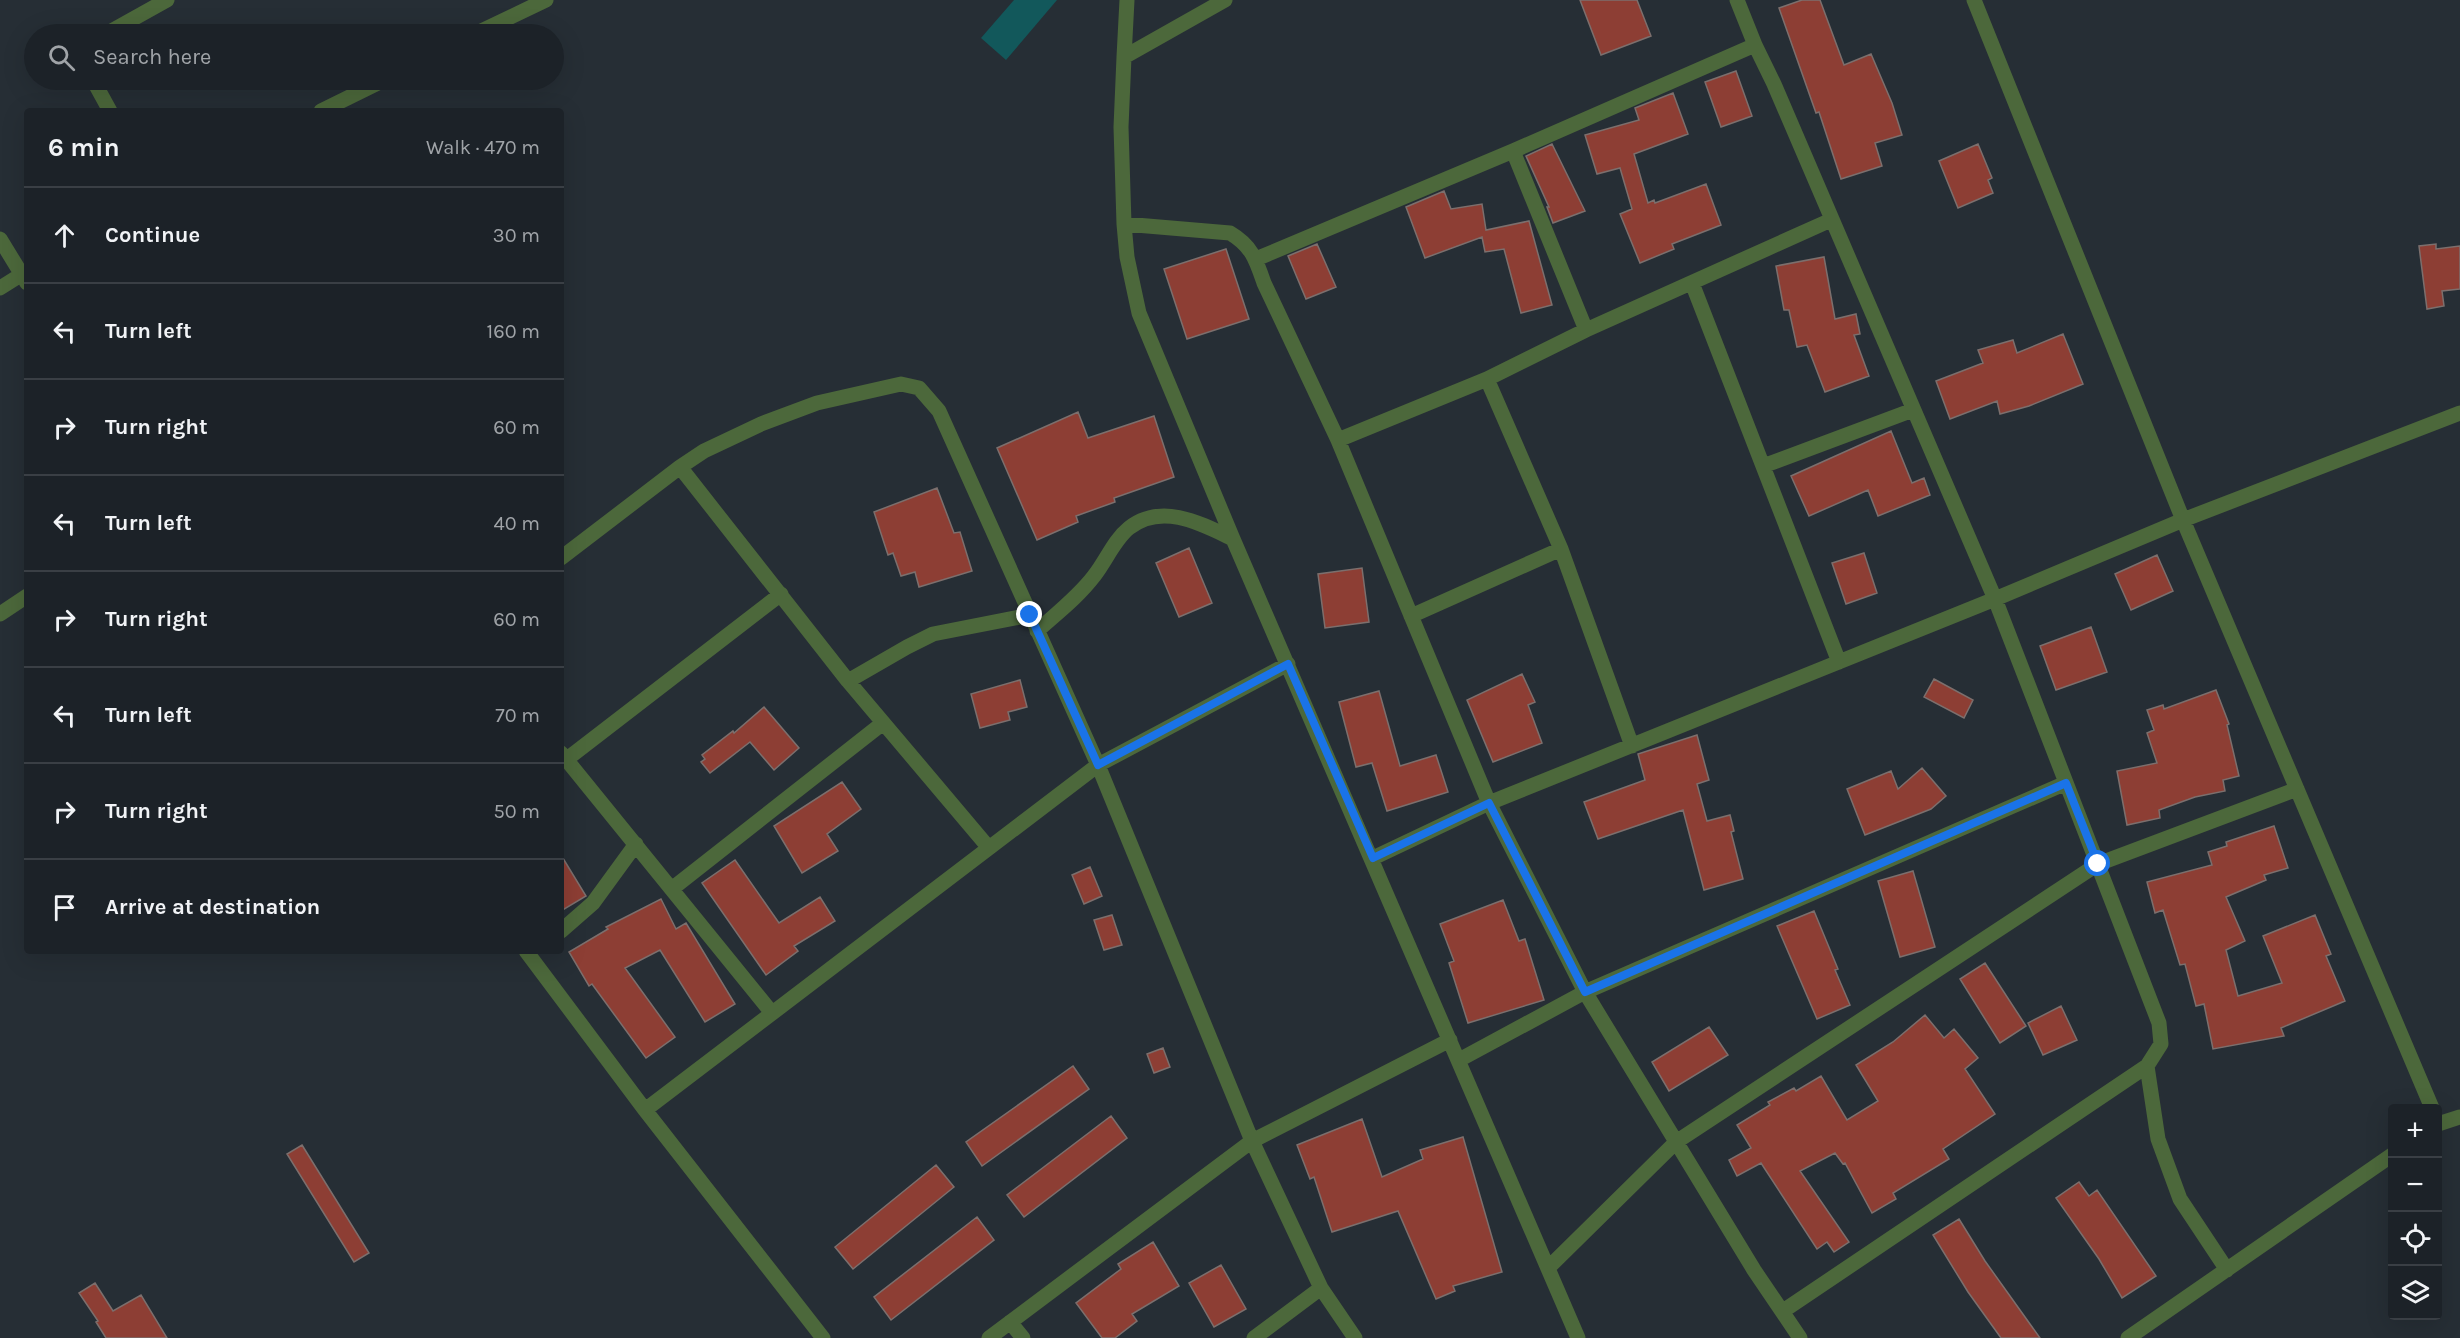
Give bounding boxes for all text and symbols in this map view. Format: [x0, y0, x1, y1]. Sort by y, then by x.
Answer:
search box [24, 24, 564, 90]
icon: search [45, 41, 78, 74]
text: Search here [93, 44, 211, 70]
text: 6 min [48, 132, 120, 163]
text: Walk · 470 m [426, 136, 540, 159]
icon: ahead [48, 219, 81, 252]
text: Continue [105, 222, 200, 248]
text: 30 m [493, 224, 540, 247]
icon: left [48, 315, 81, 348]
text: Turn left [105, 318, 192, 344]
text: 160 m [487, 320, 540, 343]
icon: right [48, 411, 81, 444]
text: Turn right [105, 414, 208, 440]
text: 60 m [493, 416, 540, 439]
icon: left [48, 507, 81, 540]
text: Turn left [105, 510, 192, 536]
text: 40 m [494, 512, 540, 535]
route end [1016, 601, 1042, 627]
icon: right [48, 603, 81, 636]
text: Turn right [105, 606, 208, 632]
text: 60 m [493, 608, 540, 631]
icon: left [48, 699, 81, 732]
text: Turn left [105, 702, 192, 728]
text: 70 m [495, 704, 540, 727]
icon: right [48, 795, 81, 828]
text: Turn right [105, 798, 208, 824]
text: 50 m [493, 800, 540, 823]
route start [2084, 850, 2110, 876]
icon: arrive [48, 891, 81, 924]
text: Arrive at destination [105, 894, 320, 920]
map controls [2388, 1104, 2442, 1320]
button: + [2388, 1104, 2442, 1158]
button: − [2388, 1158, 2442, 1212]
button: locate [2388, 1212, 2442, 1266]
button: layers [2388, 1266, 2442, 1320]

